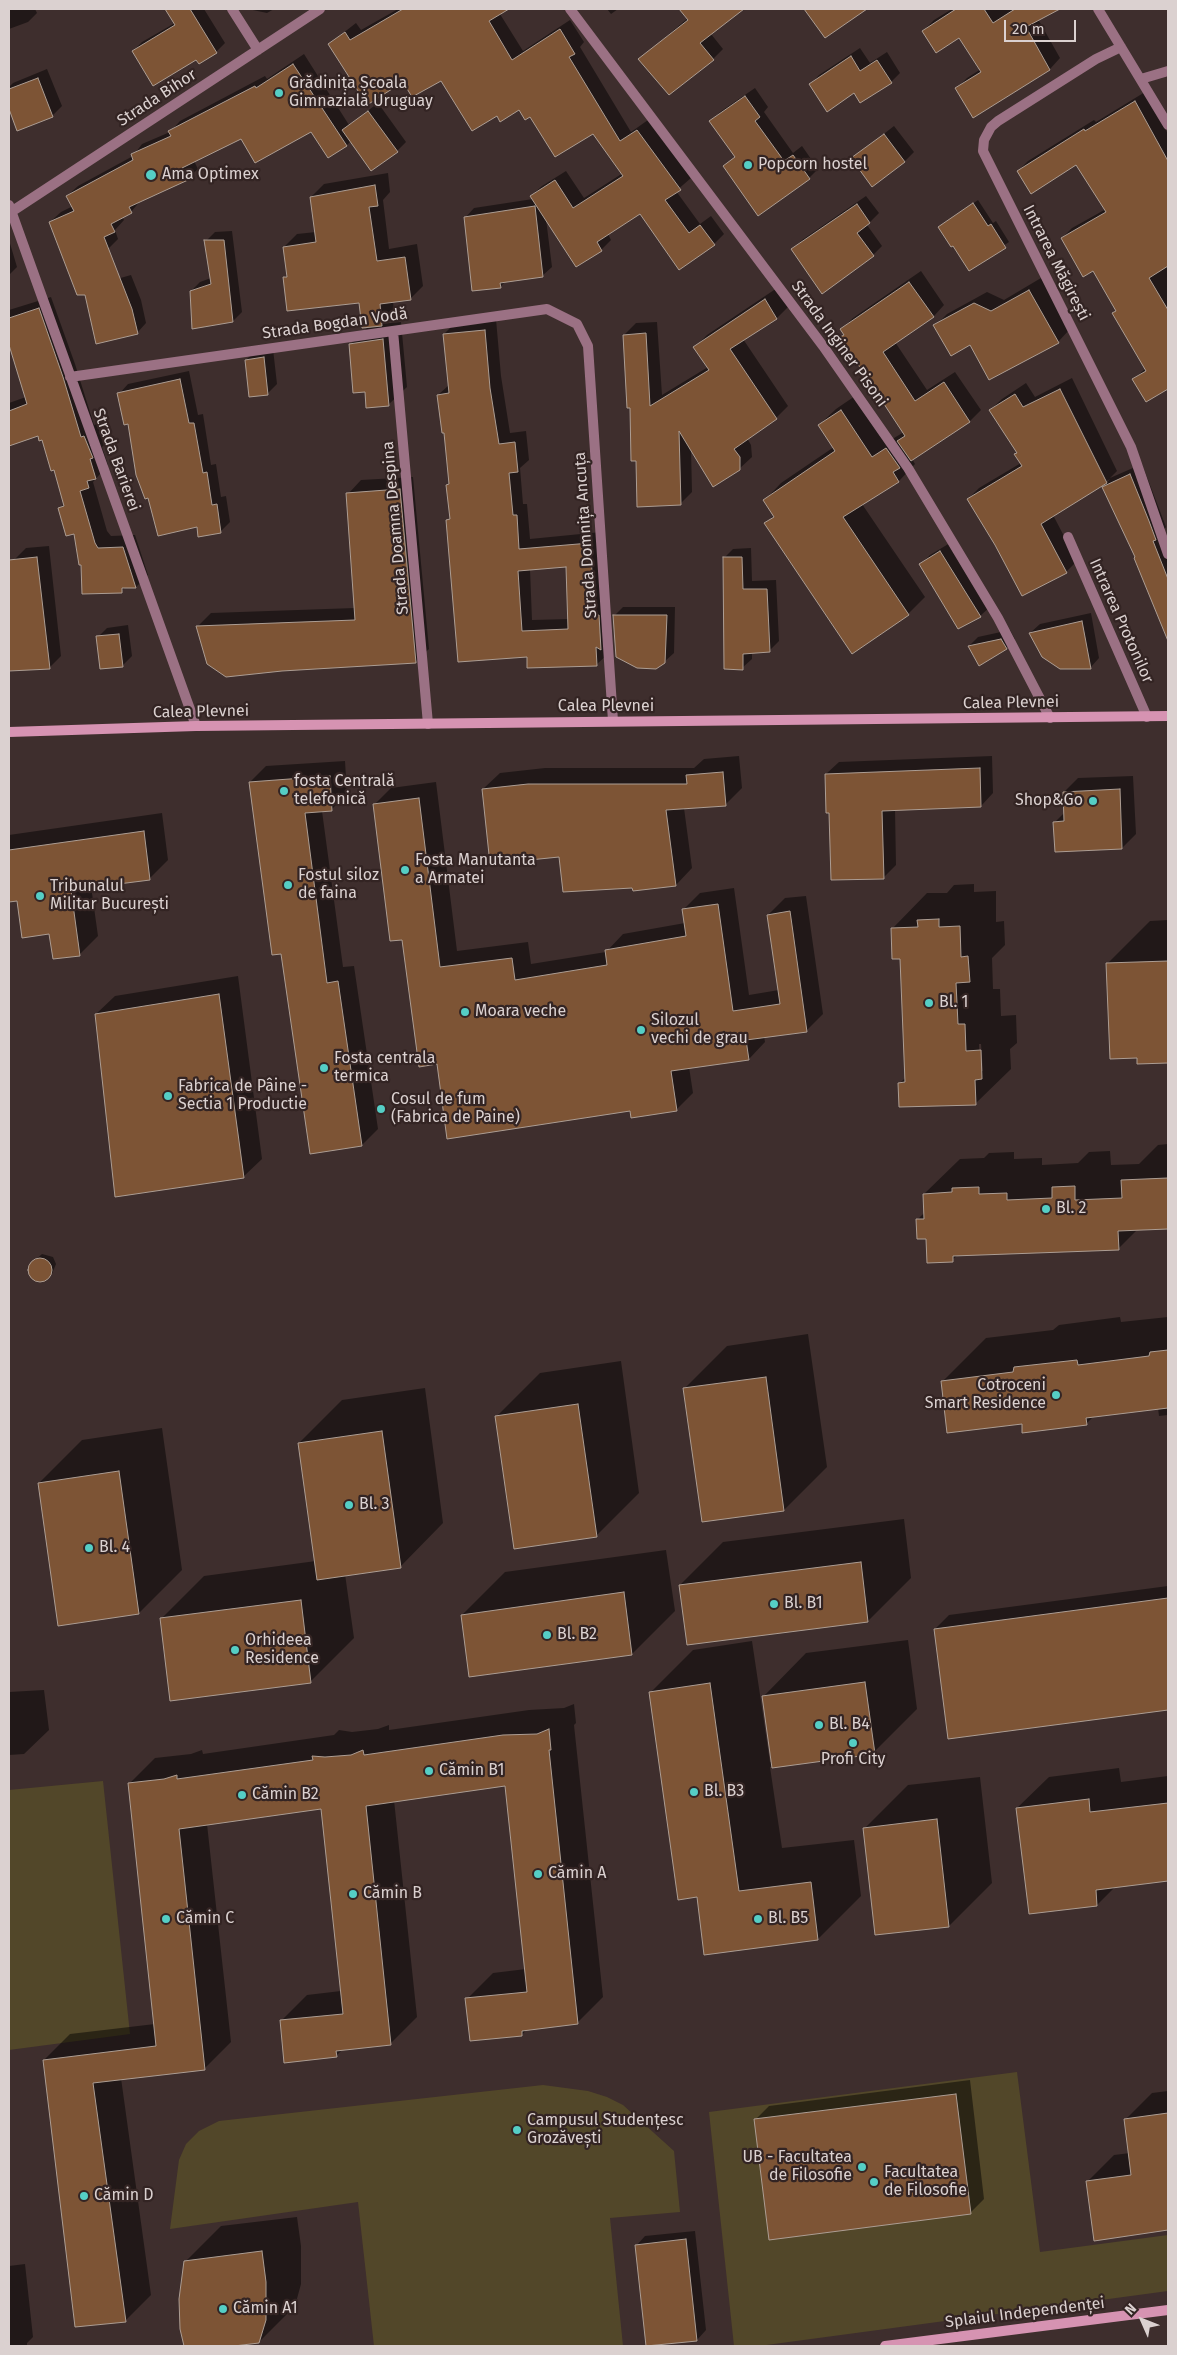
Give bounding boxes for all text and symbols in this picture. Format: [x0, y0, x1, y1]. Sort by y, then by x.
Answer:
scale bar [1007, 10, 1080, 42]
text: 20 m [1012, 20, 1045, 38]
street label: Strada Bihor [114, 65, 200, 131]
place label: Grădinița Școala Gimnazială Uruguay [289, 74, 433, 112]
marker: Grădinița Școala Gimnazială Uruguay [273, 87, 285, 99]
place label: Popcorn hostel [758, 155, 867, 175]
marker: Popcorn hostel [742, 159, 754, 171]
place label: Ama Optimex [162, 165, 259, 185]
marker: Ama Optimex [144, 168, 158, 182]
street label: Intrarea Măgirești [1019, 202, 1093, 324]
street label: Strada Inginer Pisoni [787, 277, 891, 411]
street label: Strada Bogdan Vodă [261, 304, 409, 344]
street label: Strada Barierei [88, 406, 144, 514]
street label: Strada Doamna Despina [379, 440, 413, 616]
street label: Strada Domnița Ancuța [571, 451, 601, 619]
street label: Intrarea Protonilor [1085, 556, 1157, 686]
street label: Calea Plevnei [963, 693, 1059, 713]
street label: Calea Plevnei [558, 697, 654, 717]
street label: Calea Plevnei [153, 702, 249, 722]
place label: fosta Centrală telefonică [294, 772, 395, 810]
marker: fosta Centrală telefonică [278, 785, 290, 797]
place label: Shop&Go [1015, 791, 1083, 811]
marker: Shop&Go [1087, 795, 1099, 807]
place label: Fosta Manutanta a Armatei [415, 851, 536, 889]
marker: Fosta Manutanta a Armatei [399, 864, 411, 876]
place label: Fostul siloz de faina [298, 866, 379, 904]
place label: Tribunalul Militar București [50, 877, 169, 915]
marker: Fostul siloz de faina [282, 879, 294, 891]
marker: Tribunalul Militar București [34, 890, 46, 902]
place label: Bl. 1 [939, 993, 968, 1013]
marker: Bl. 1 [923, 997, 935, 1009]
place label: Moara veche [475, 1002, 566, 1022]
marker: Moara veche [459, 1006, 471, 1018]
place label: Silozul vechi de grau [651, 1011, 748, 1049]
marker: Silozul vechi de grau [635, 1024, 647, 1036]
place label: Fosta centrala termica [334, 1049, 435, 1087]
marker: Fosta centrala termica [318, 1062, 330, 1074]
place label: Fabrica de Pâine - Sectia 1 Productie [178, 1077, 307, 1115]
marker: Fabrica de Pâine - Sectia 1 Productie [162, 1090, 174, 1102]
place label: Cosul de fum (Fabrica de Paine) [391, 1090, 520, 1128]
marker: Cosul de fum (Fabrica de Paine) [375, 1103, 387, 1115]
place label: Bl. 2 [1056, 1199, 1086, 1219]
marker: Bl. 2 [1040, 1203, 1052, 1215]
place label: Cotroceni Smart Residence [925, 1376, 1046, 1414]
marker: Cotroceni Smart Residence [1050, 1389, 1062, 1401]
place label: Bl. 3 [359, 1495, 390, 1515]
marker: Bl. 3 [343, 1499, 355, 1511]
place label: Bl. 4 [99, 1538, 130, 1558]
marker: Bl. 4 [83, 1542, 95, 1554]
place label: Bl. B1 [784, 1594, 823, 1614]
marker: Bl. B1 [768, 1598, 780, 1610]
place label: Bl. B2 [557, 1625, 597, 1645]
marker: Bl. B2 [541, 1629, 553, 1641]
place label: Orhideea Residence [245, 1631, 319, 1669]
marker: Orhideea Residence [229, 1644, 241, 1656]
place label: Bl. B4 [829, 1715, 870, 1735]
marker: Bl. B4 [813, 1719, 825, 1731]
marker: Profi City [847, 1737, 859, 1749]
place label: Profi City [821, 1750, 885, 1770]
place label: Cămin B1 [439, 1761, 504, 1781]
marker: Cămin B1 [423, 1765, 435, 1777]
place label: Bl. B3 [704, 1782, 744, 1802]
place label: Cămin B2 [252, 1785, 319, 1805]
marker: Bl. B3 [688, 1786, 700, 1798]
marker: Cămin B2 [236, 1789, 248, 1801]
place label: Cămin A [548, 1864, 607, 1884]
marker: Cămin A [532, 1868, 544, 1880]
place label: Cămin B [363, 1884, 422, 1904]
marker: Cămin B [347, 1888, 359, 1900]
place label: Cămin C [176, 1909, 234, 1929]
place label: Bl. B5 [768, 1909, 808, 1929]
marker: Cămin C [160, 1913, 172, 1925]
marker: Bl. B5 [752, 1913, 764, 1925]
place label: Campusul Studențesc Grozăvești [527, 2111, 684, 2149]
marker: Campusul Studențesc Grozăvești [511, 2124, 523, 2136]
place label: UB - Facultatea de Filosofie [742, 2148, 852, 2186]
marker: UB - Facultatea de Filosofie [856, 2161, 868, 2173]
place label: Facultatea de Filosofie [884, 2163, 967, 2201]
marker: Facultatea de Filosofie [868, 2176, 880, 2188]
place label: Cămin D [94, 2186, 154, 2206]
marker: Cămin D [78, 2190, 90, 2202]
street label: Splaiul Independenței [944, 2294, 1106, 2332]
north arrow [1117, 2295, 1167, 2345]
place label: Cămin A1 [233, 2299, 298, 2319]
text: N [1122, 2300, 1140, 2318]
marker: Cămin A1 [217, 2303, 229, 2315]

